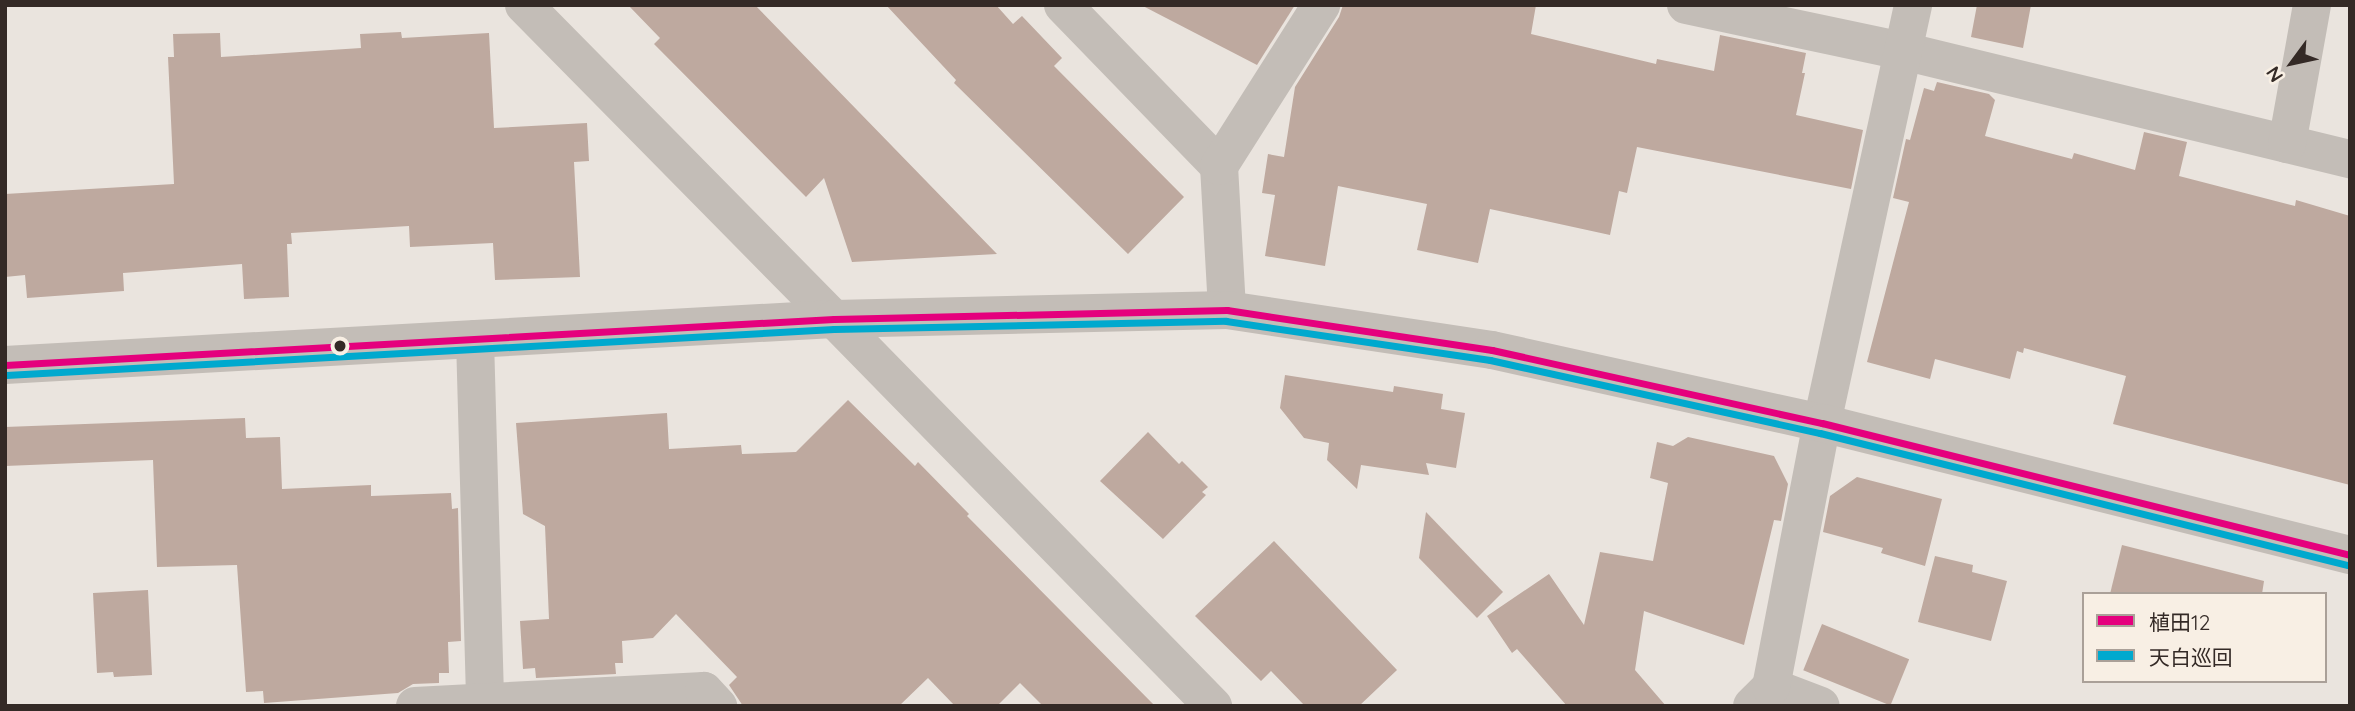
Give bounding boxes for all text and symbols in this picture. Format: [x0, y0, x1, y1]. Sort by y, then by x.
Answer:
north arrow [2257, 28, 2327, 98]
text: N [2261, 62, 2288, 87]
unlabelled marker [333, 339, 347, 353]
legend [2082, 592, 2327, 683]
text: 植田12 [2149, 609, 2210, 635]
text: 天白巡回 [2149, 644, 2233, 670]

